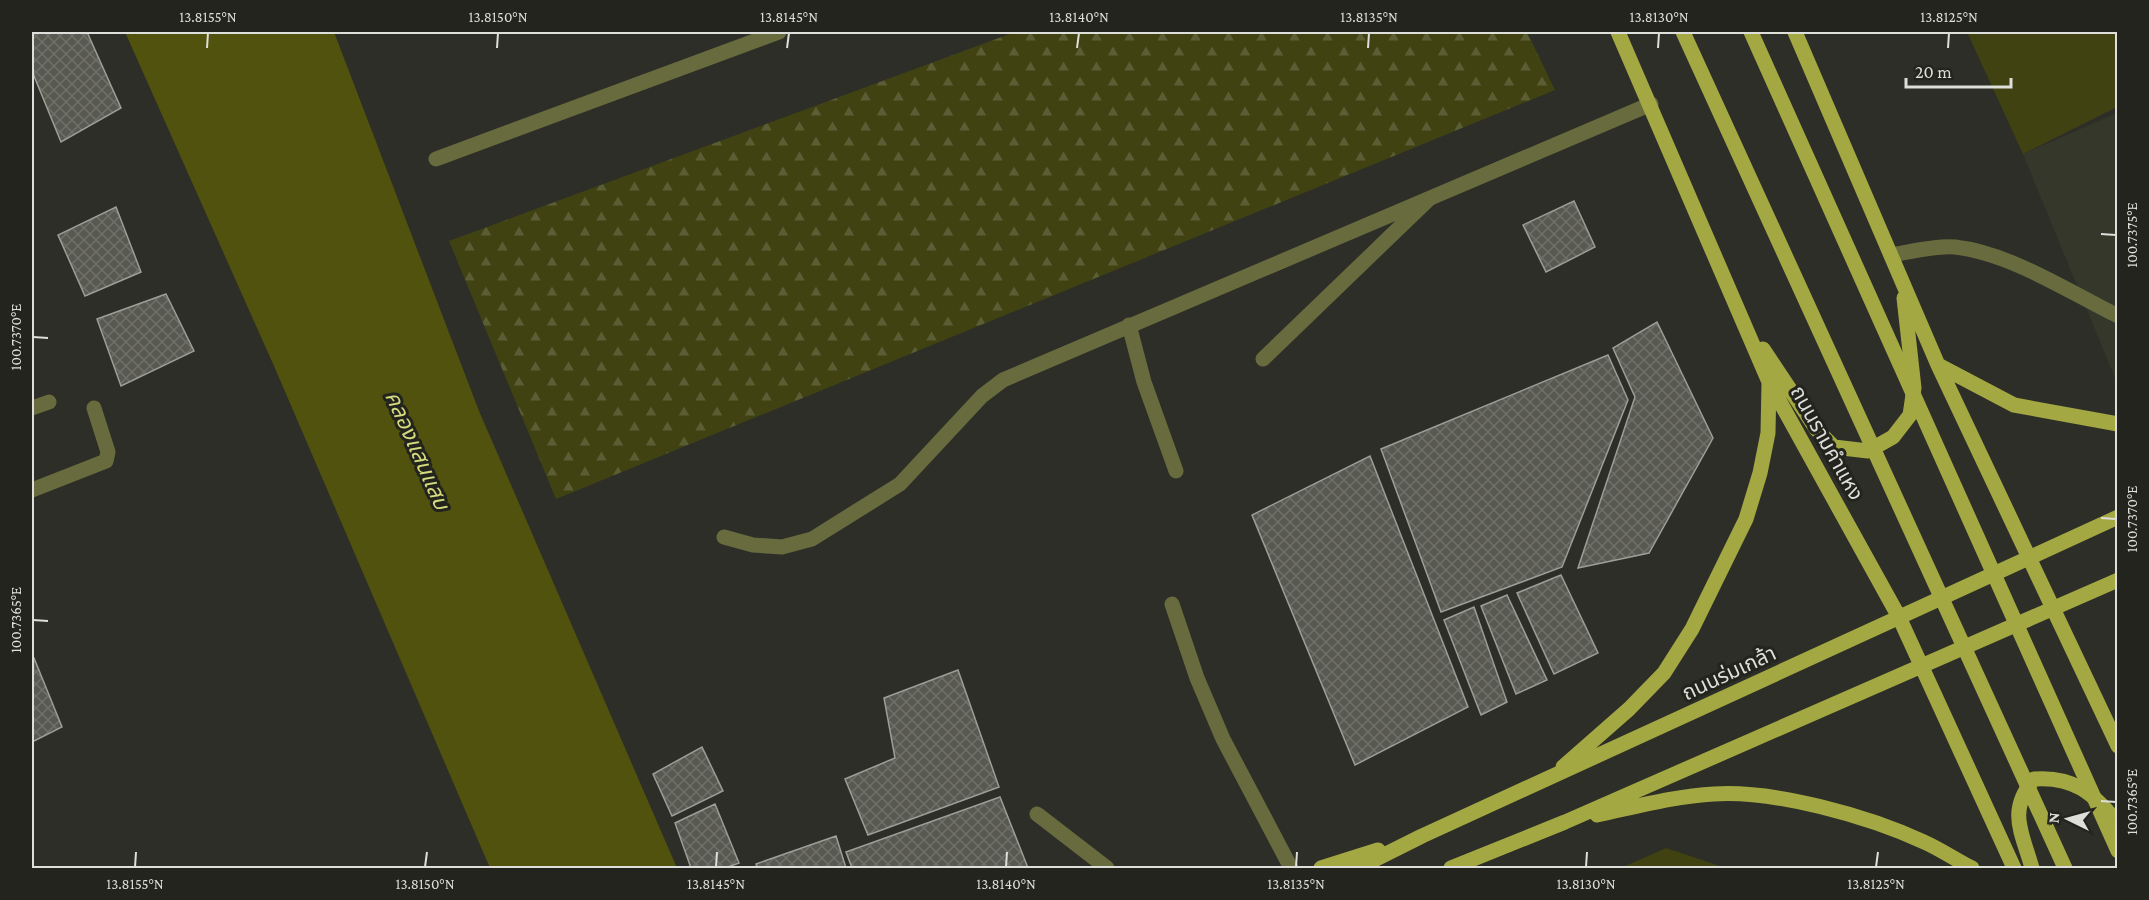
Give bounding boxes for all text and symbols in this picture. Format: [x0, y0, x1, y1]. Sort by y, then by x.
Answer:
text: 13.8155°N [179, 9, 237, 25]
text: 13.8150°N [468, 9, 528, 25]
text: 13.8145°N [760, 9, 818, 25]
text: 13.8140°N [1049, 9, 1109, 25]
text: 13.8135°N [1340, 9, 1398, 25]
text: 13.8130°N [1629, 9, 1689, 25]
text: 13.8125°N [1920, 9, 1978, 25]
scale bar [1906, 51, 2011, 89]
text: 20 m [1915, 62, 1952, 82]
text: 100.7375°E [2124, 202, 2140, 268]
text: 100.7370°E [8, 304, 24, 370]
street label: ถนนรามคำแหง [1786, 382, 1868, 504]
water label: คลองแสนแสบ [380, 387, 455, 515]
text: 100.7370°E [2124, 486, 2140, 552]
text: 100.7365°E [8, 587, 24, 653]
street label: ถนนร่มเกล้า [1678, 641, 1780, 705]
text: 100.7365°E [2124, 769, 2140, 835]
north arrow [2038, 789, 2098, 849]
text: N [2045, 811, 2063, 824]
text: 13.8155°N [106, 876, 164, 892]
text: 13.8150°N [395, 876, 455, 892]
text: 13.8145°N [687, 876, 745, 892]
text: 13.8140°N [976, 876, 1036, 892]
text: 13.8135°N [1267, 876, 1325, 892]
text: 13.8130°N [1556, 876, 1616, 892]
text: 13.8125°N [1847, 876, 1905, 892]

